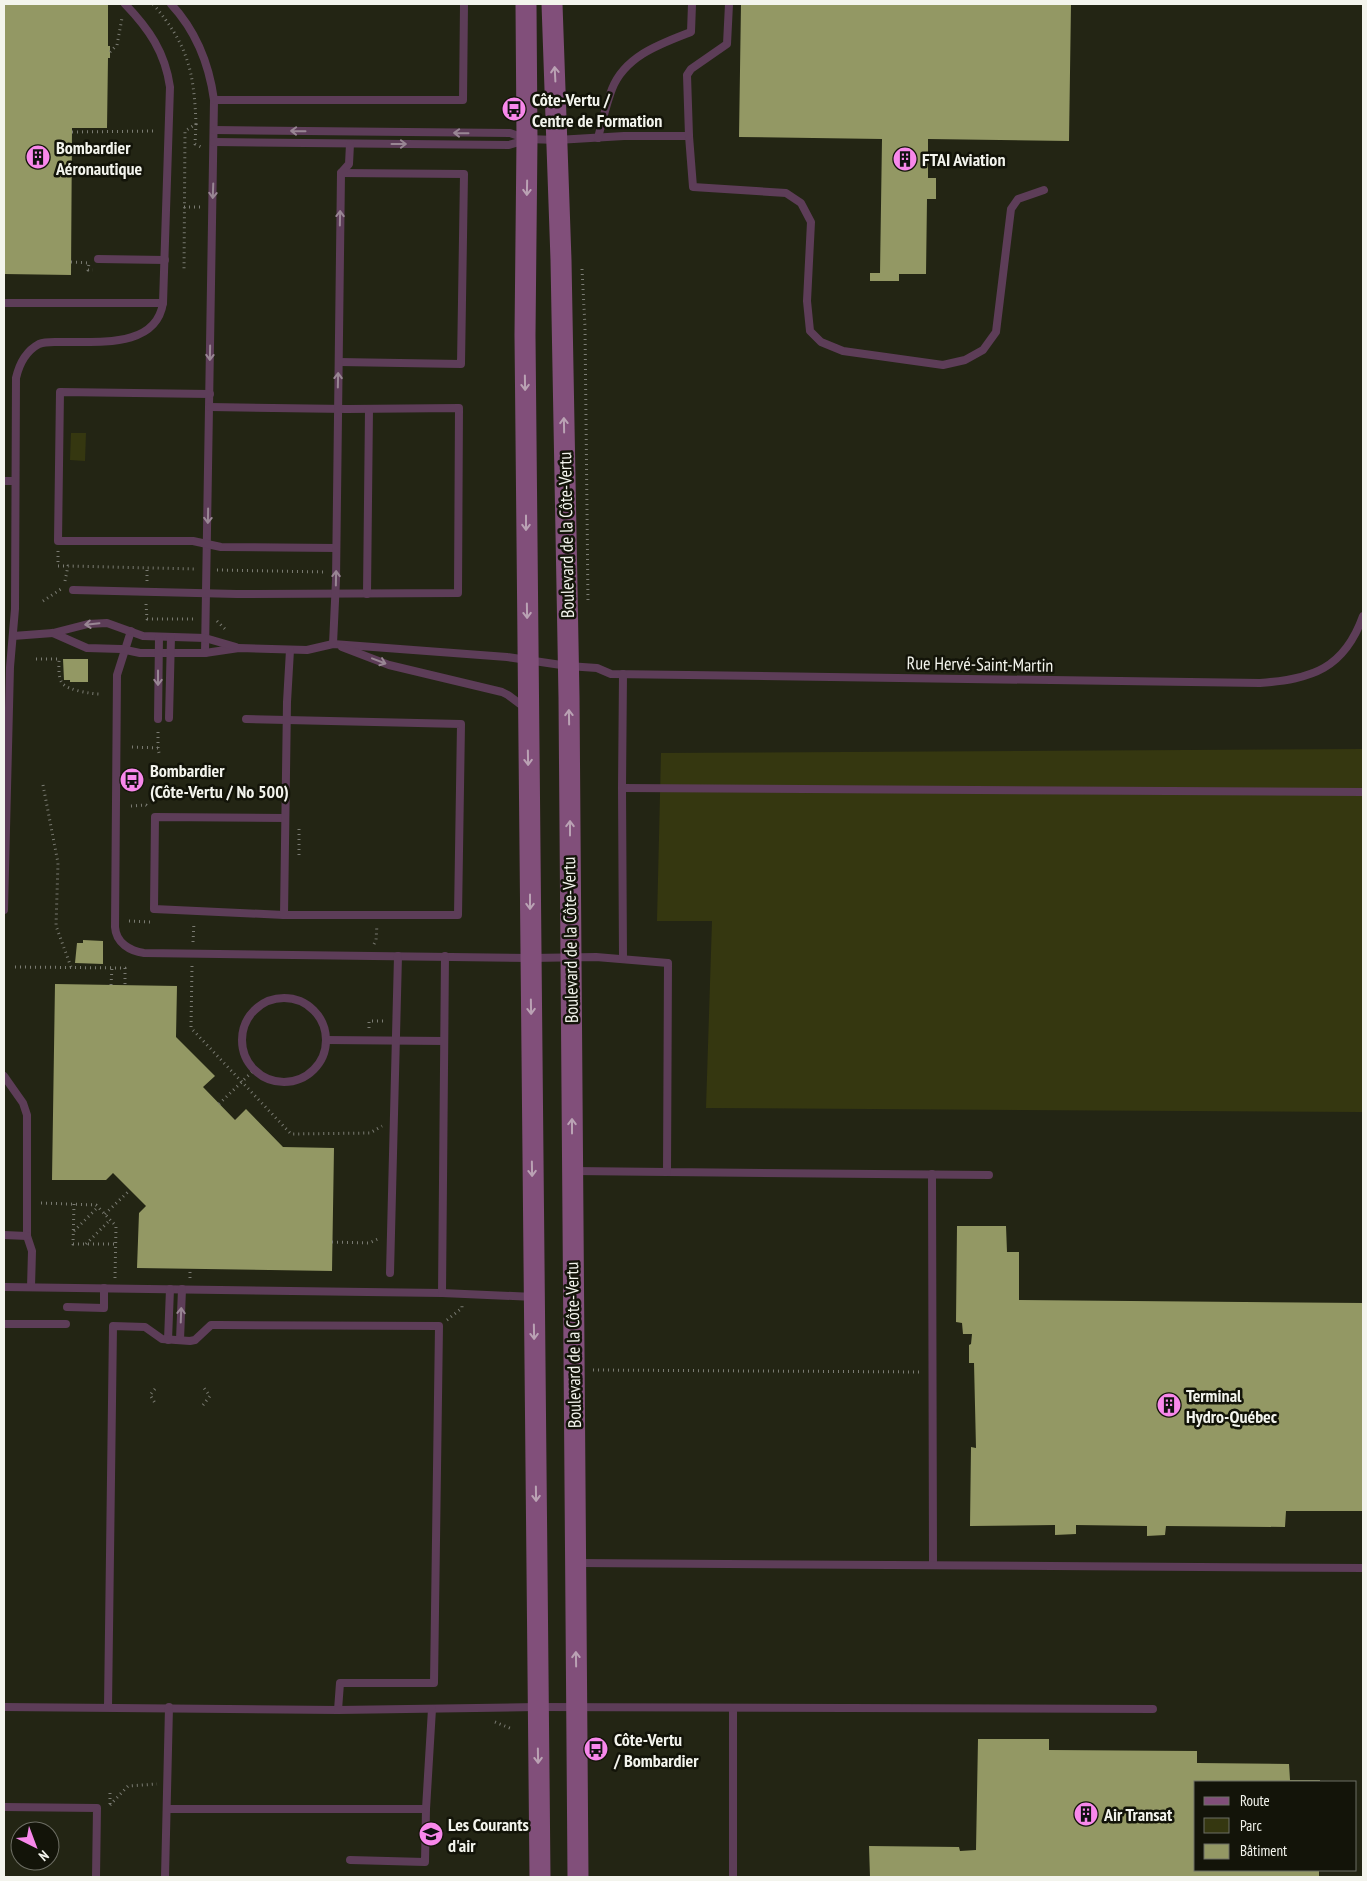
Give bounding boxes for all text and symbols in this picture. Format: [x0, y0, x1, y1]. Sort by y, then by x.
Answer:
one-way arrow [551, 66, 560, 82]
place label: Côte-Vertu / Centre de Formation [532, 88, 662, 132]
bus stop icon: Côte-Vertu / Centre de Formation [501, 96, 527, 122]
one-way arrow [291, 126, 307, 136]
one-way arrow [453, 128, 470, 138]
place label: Bombardier Aéronautique [55, 136, 143, 180]
one-way arrow [390, 139, 407, 149]
building icon: Bombardier Aéronautique [25, 144, 51, 170]
building icon: FTAI Aviation [892, 146, 918, 172]
place label: FTAI Aviation [922, 148, 1005, 171]
one-way arrow [522, 180, 532, 196]
one-way arrow [208, 182, 218, 199]
one-way arrow [336, 210, 345, 226]
one-way arrow [206, 345, 215, 361]
one-way arrow [333, 373, 343, 389]
one-way arrow [520, 375, 530, 391]
one-way arrow [559, 417, 569, 433]
street label: Boulevard de la Côte-Vertu [553, 452, 579, 618]
one-way arrow [203, 508, 213, 524]
one-way arrow [522, 515, 531, 531]
one-way arrow [331, 570, 341, 586]
one-way arrow [523, 603, 532, 619]
one-way arrow [84, 619, 100, 629]
street label: Rue Hervé-Saint-Martin [906, 651, 1054, 677]
one-way arrow [370, 657, 386, 666]
one-way arrow [153, 669, 163, 685]
one-way arrow [564, 709, 574, 726]
one-way arrow [523, 750, 533, 766]
place label: Bombardier (Côte-Vertu / No 500) [150, 759, 289, 803]
bus stop icon: Bombardier (Côte-Vertu / No 500) [119, 767, 145, 793]
one-way arrow [565, 820, 575, 836]
street label: Boulevard de la Côte-Vertu [557, 857, 583, 1023]
one-way arrow [525, 893, 535, 909]
one-way arrow [526, 998, 536, 1015]
one-way arrow [567, 1119, 577, 1135]
one-way arrow [527, 1161, 537, 1177]
street label: Boulevard de la Côte-Vertu [560, 1262, 586, 1428]
one-way arrow [176, 1307, 185, 1323]
one-way arrow [529, 1323, 539, 1339]
place label: Terminal Hydro-Québec [1186, 1384, 1278, 1428]
building icon: Terminal Hydro-Québec [1156, 1392, 1182, 1418]
one-way arrow [531, 1486, 541, 1502]
one-way arrow [571, 1652, 581, 1668]
place label: Côte-Vertu / Bombardier [613, 1728, 699, 1772]
bus stop icon: Côte-Vertu / Bombardier [583, 1736, 609, 1762]
one-way arrow [533, 1747, 543, 1763]
legend [1194, 1781, 1357, 1871]
text: Route [1240, 1791, 1270, 1810]
building icon: Air Transat [1073, 1801, 1099, 1827]
place label: Air Transat [1103, 1803, 1173, 1826]
place label: Les Courants d'air [448, 1813, 529, 1857]
text: Parc [1240, 1816, 1262, 1835]
north arrow [10, 1821, 60, 1871]
school or university icon: Les Courants d'air [418, 1821, 444, 1847]
text: Bâtiment [1240, 1841, 1287, 1860]
text: N [35, 1846, 53, 1865]

